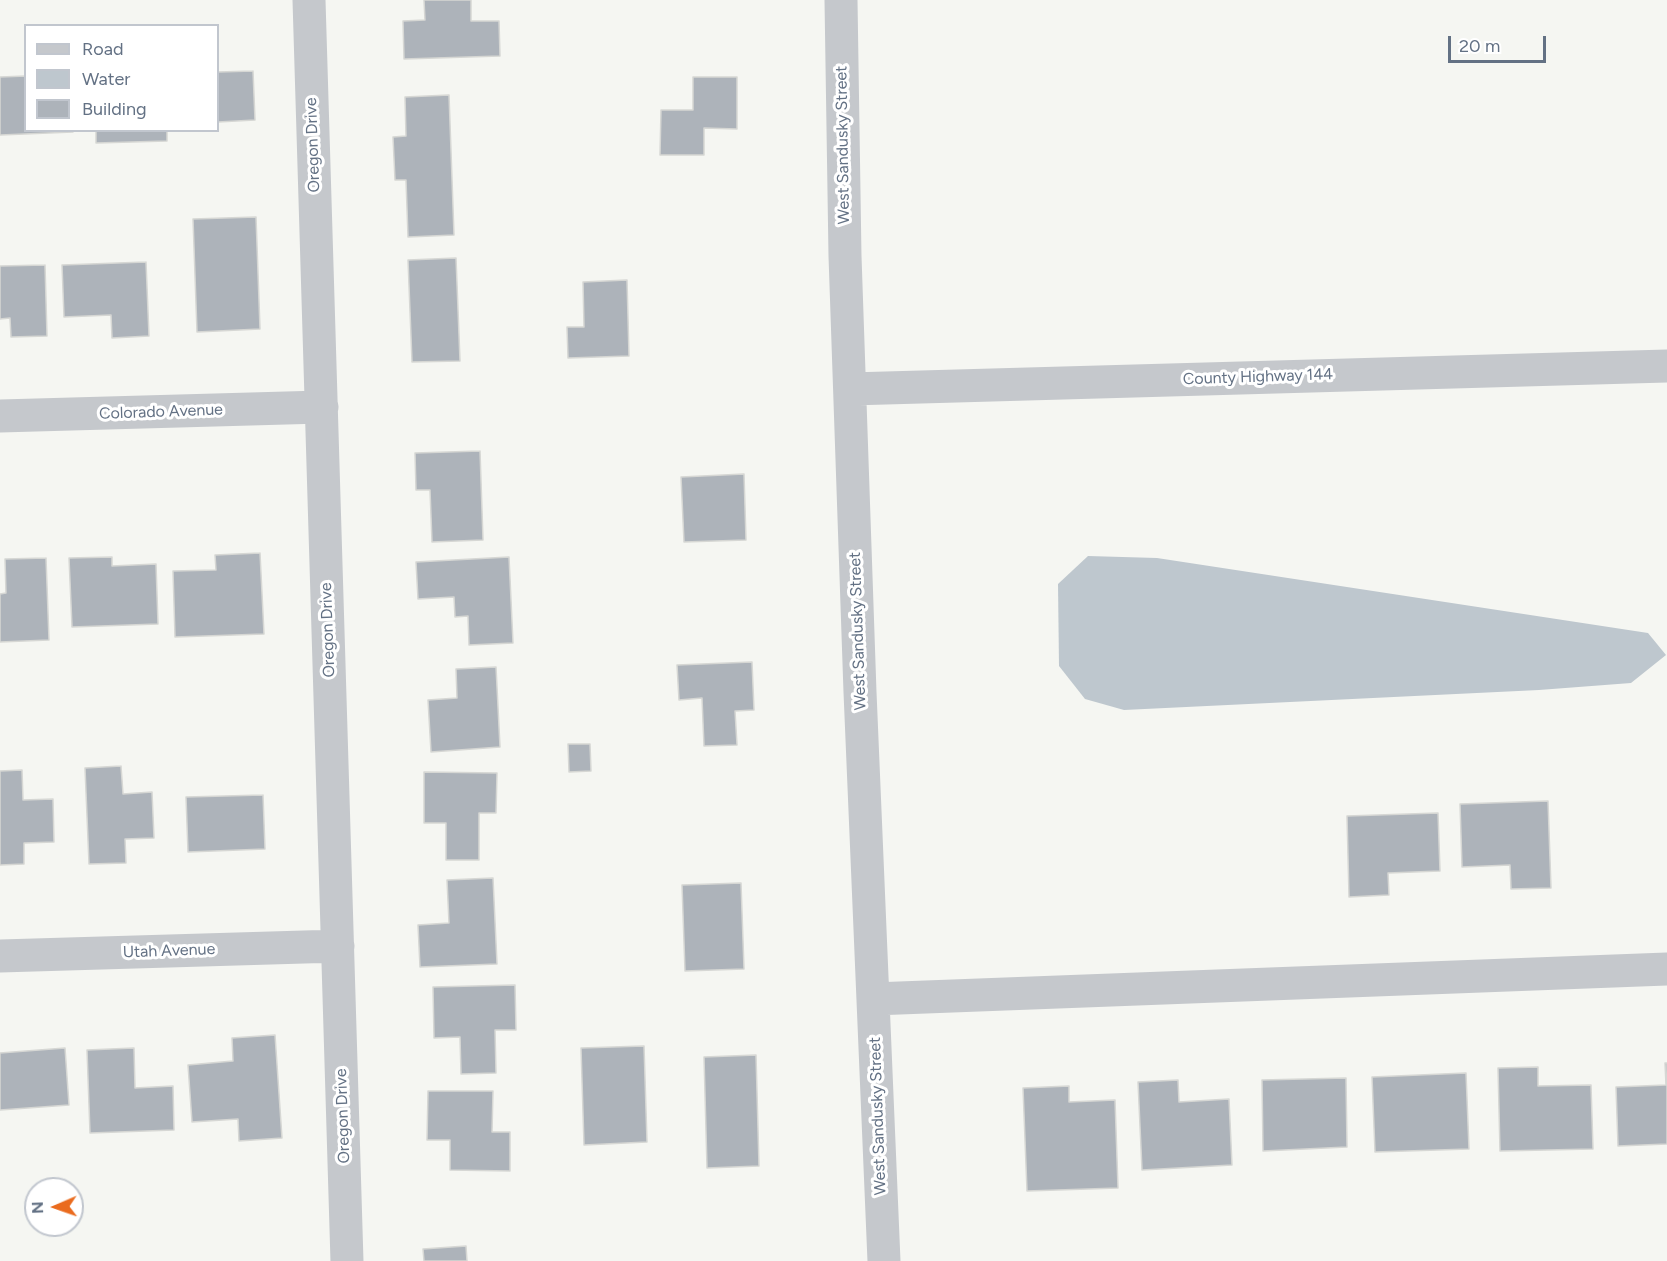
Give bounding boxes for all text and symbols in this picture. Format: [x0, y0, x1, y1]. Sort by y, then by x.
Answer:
legend [24, 24, 219, 132]
scale bar [1451, 24, 1548, 62]
text: 20 m [1459, 35, 1500, 57]
text: Road [82, 38, 123, 60]
street label: West Sandusky Street [832, 66, 854, 224]
text: Water [82, 68, 130, 90]
street label: Oregon Drive [302, 97, 324, 193]
text: Building [82, 98, 147, 120]
street label: County Highway 144 [1183, 365, 1333, 389]
street label: Colorado Avenue [99, 400, 223, 424]
street label: West Sandusky Street [846, 551, 870, 711]
street label: Oregon Drive [317, 582, 339, 678]
street label: Utah Avenue [122, 940, 216, 962]
street label: West Sandusky Street [866, 1036, 890, 1196]
street label: Oregon Drive [332, 1068, 354, 1164]
north arrow [24, 1177, 84, 1237]
text: N [28, 1201, 47, 1214]

